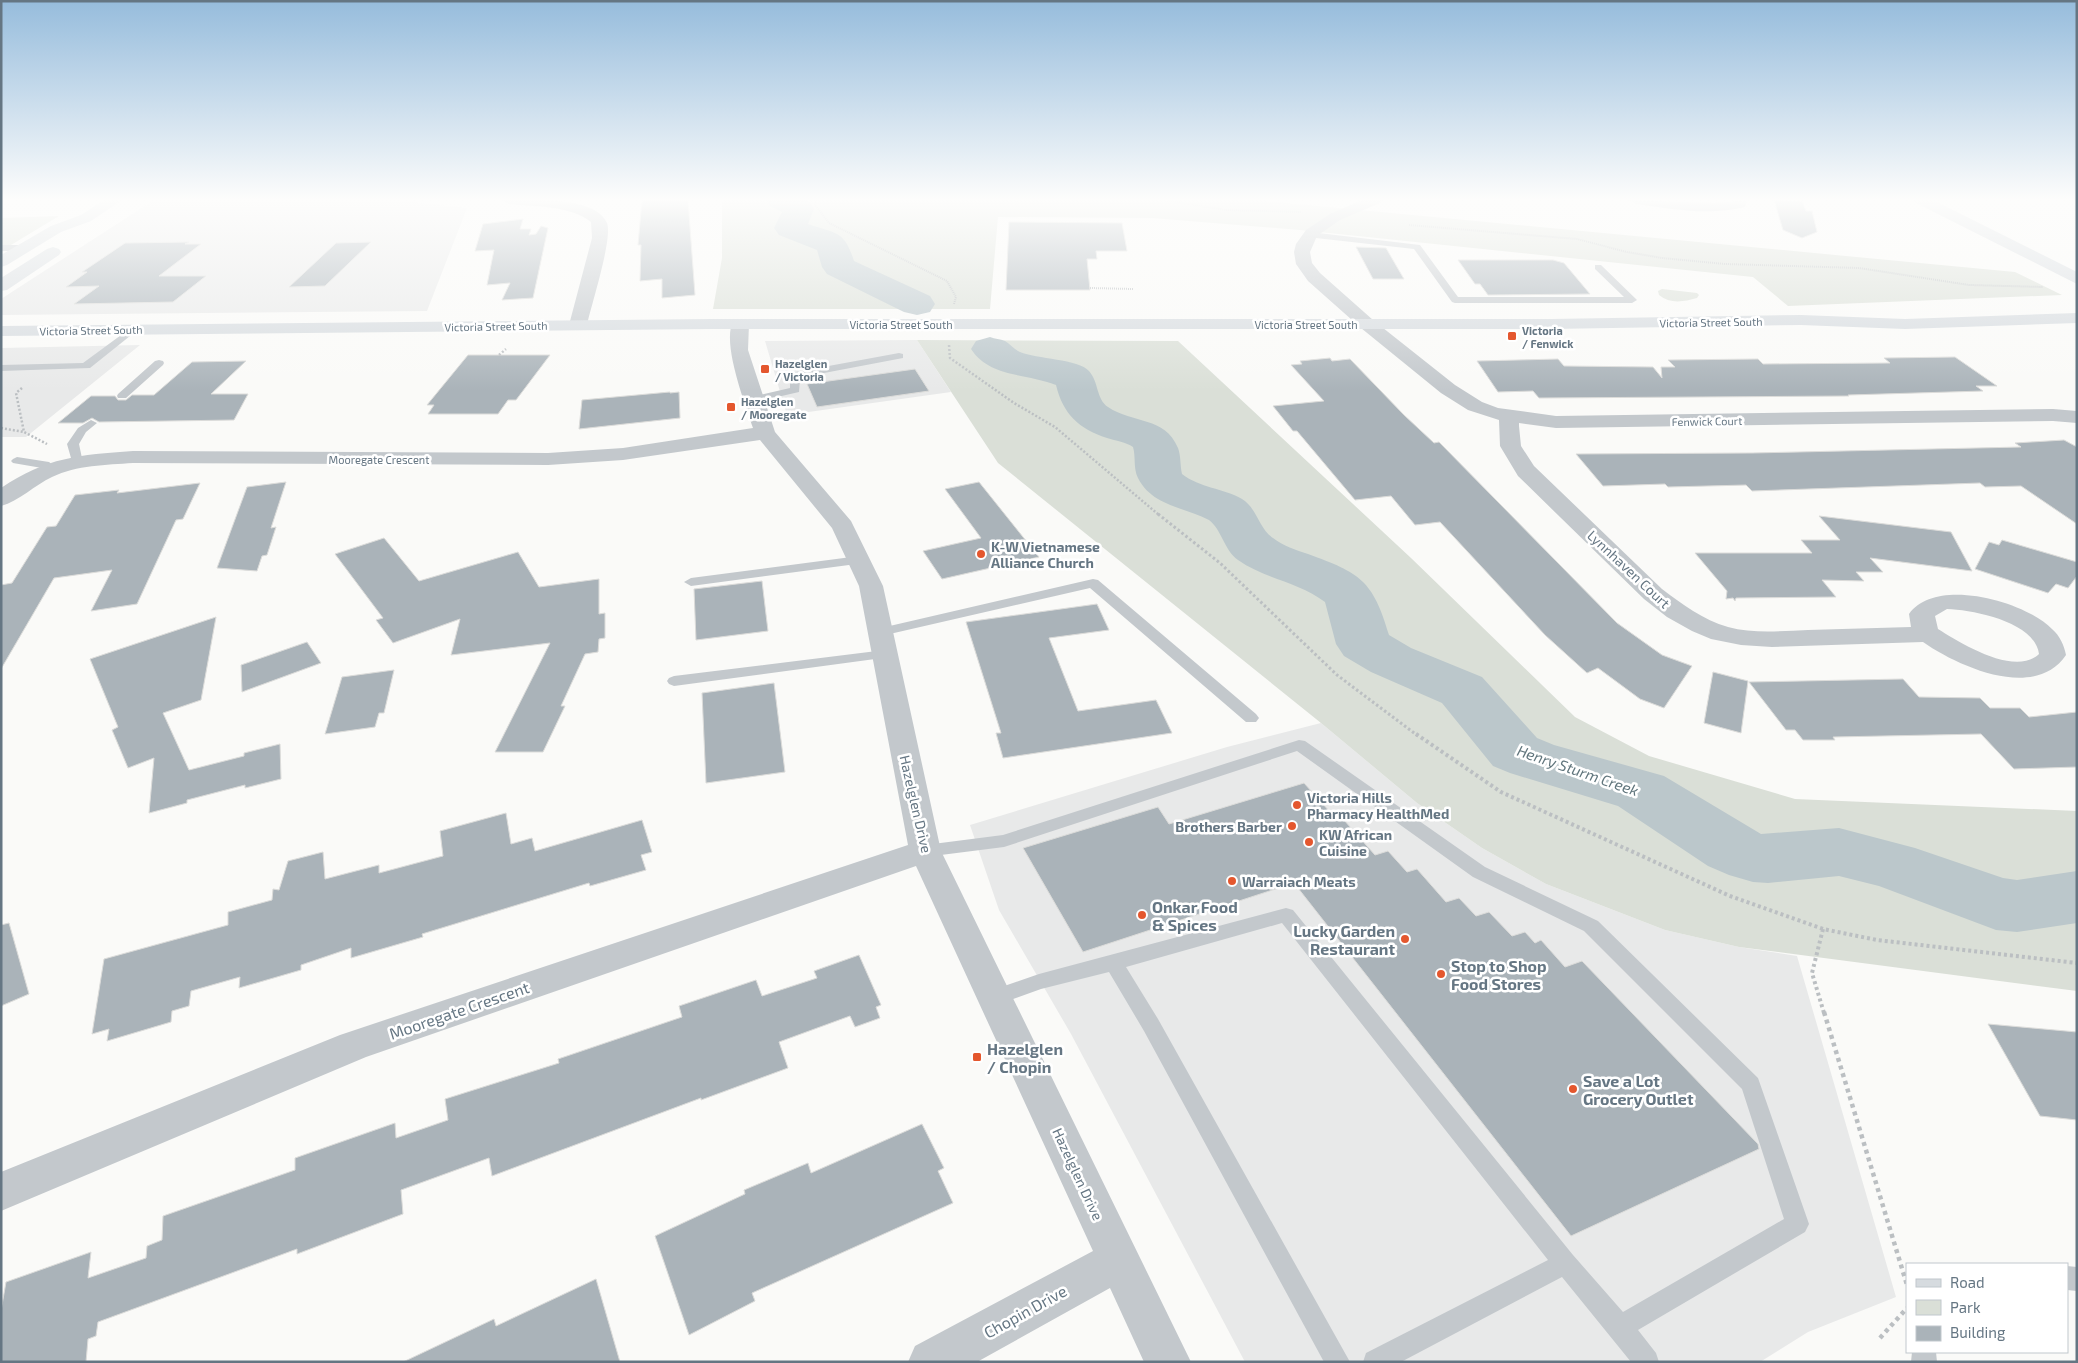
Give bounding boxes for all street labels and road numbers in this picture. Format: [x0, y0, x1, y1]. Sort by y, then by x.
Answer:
street label: Victoria Street South [1659, 315, 1763, 329]
street label: Victoria Street South [849, 318, 953, 331]
street label: Victoria Street South [1254, 318, 1358, 331]
street label: Victoria Street South [444, 319, 548, 333]
street label: Victoria Street South [39, 323, 143, 337]
street label: Fenwick Court [1672, 414, 1742, 428]
street label: Mooregate Crescent [329, 453, 429, 466]
street label: Lynnhaven Court [1584, 526, 1674, 612]
street label: Hazelglen Drive [896, 753, 936, 855]
street label: Mooregate Crescent [387, 977, 531, 1043]
street label: Hazelglen Drive [1049, 1125, 1107, 1223]
street label: Chopin Drive [980, 1280, 1070, 1342]

